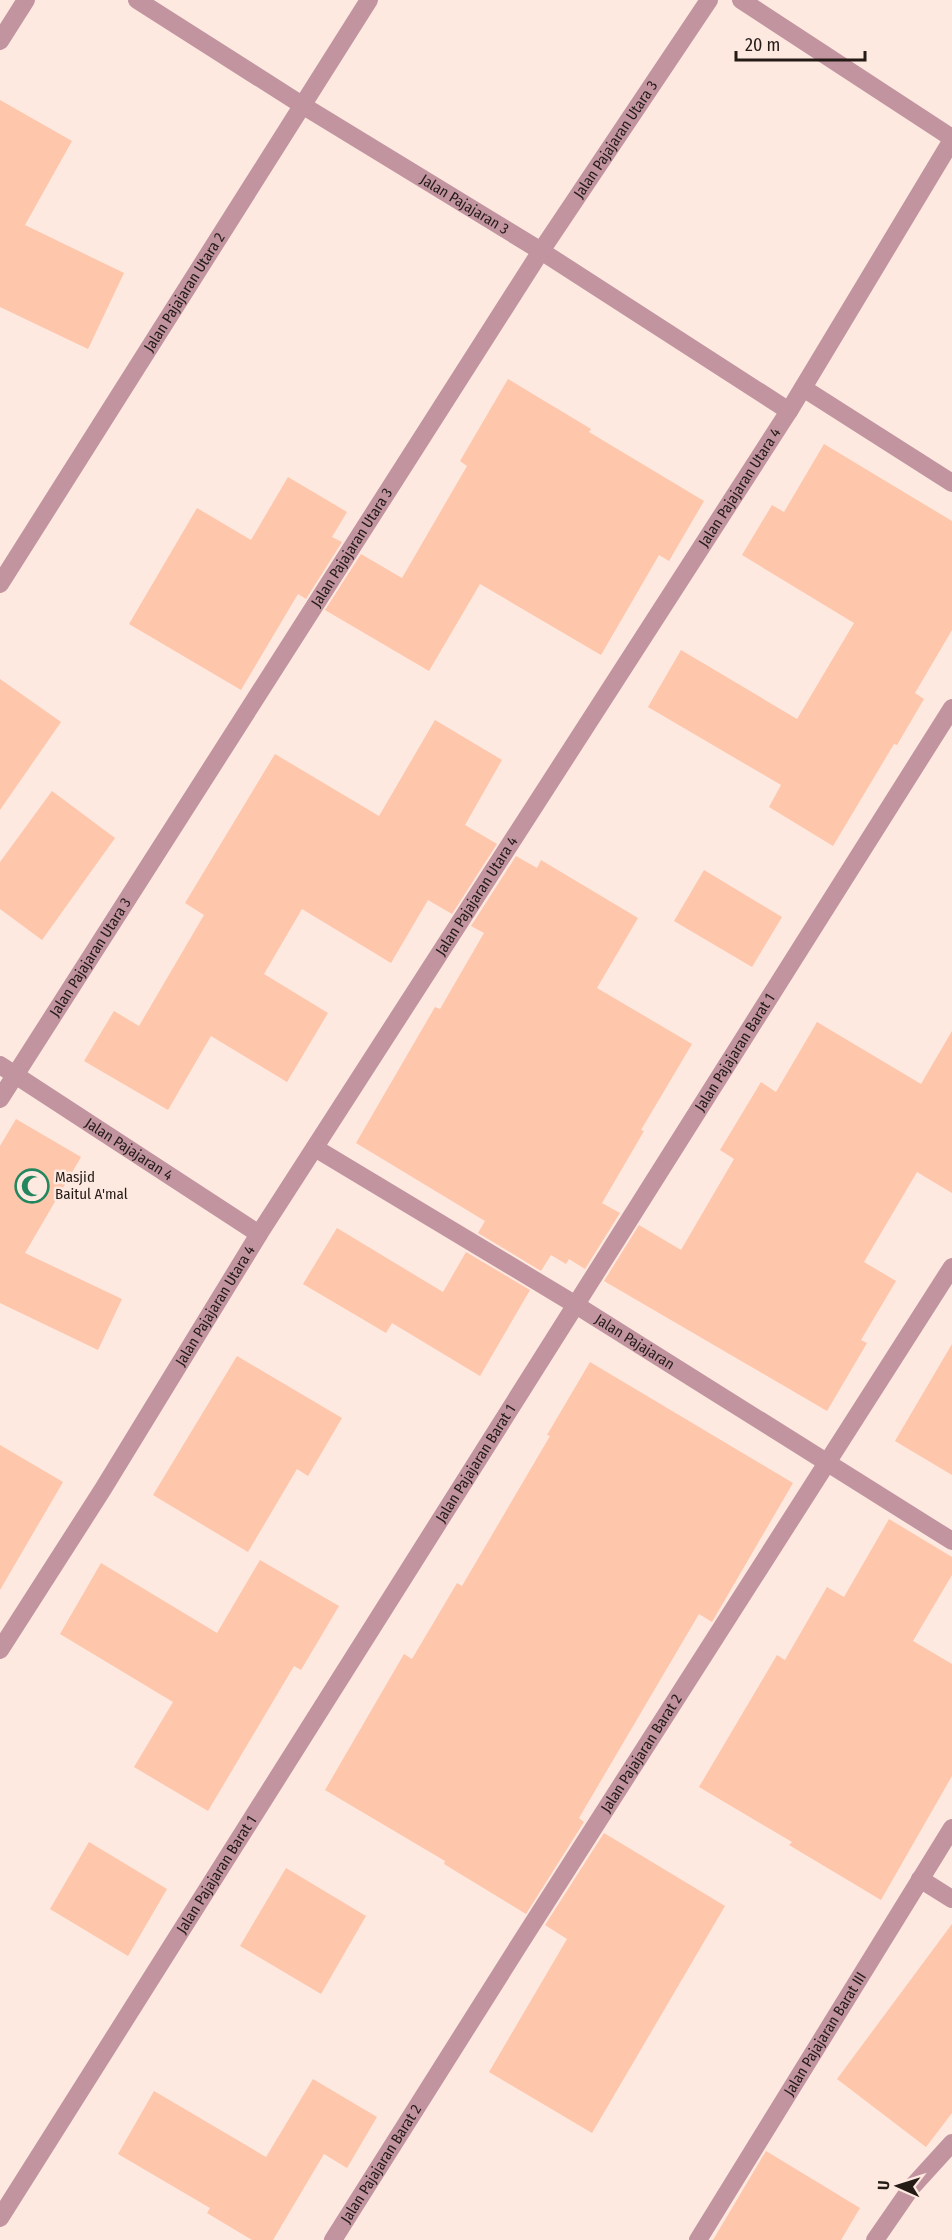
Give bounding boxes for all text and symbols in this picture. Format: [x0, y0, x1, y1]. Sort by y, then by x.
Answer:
scale bar [736, 24, 865, 62]
text: 20 m [745, 34, 780, 56]
street label: Jalan Pajajaran Utara 3 [570, 77, 661, 202]
street label: Jalan Pajajaran 3 [417, 170, 512, 238]
street label: Jalan Pajajaran Utara 2 [140, 229, 229, 355]
street label: Jalan Pajajaran Utara 4 [695, 425, 785, 550]
street label: Jalan Pajajaran Utara 3 [307, 485, 396, 610]
street label: Jalan Pajajaran Utara 4 [432, 833, 522, 959]
street label: Jalan Pajajaran Utara 3 [46, 894, 135, 1020]
street label: Jalan Pajajaran Barat 1 [691, 990, 779, 1115]
street label: Jalan Pajajaran 4 [82, 1114, 176, 1184]
mosque icon: Masjid Baitul A'mal [14, 1168, 50, 1204]
place label: Masjid Baitul A'mal [55, 1168, 128, 1203]
street label: Jalan Pajajaran Utara 4 [171, 1242, 259, 1369]
street label: Jalan Pajajaran [592, 1310, 678, 1374]
street label: Jalan Pajajaran Barat 1 [432, 1401, 520, 1526]
street label: Jalan Pajajaran Barat 2 [597, 1691, 686, 1816]
street label: Jalan Pajajaran Barat 1 [173, 1812, 260, 1937]
street label: Jalan Pajajaran Barat III [780, 1969, 870, 2099]
street label: Jalan Pajajaran Barat 2 [337, 2101, 425, 2227]
north arrow [868, 2156, 928, 2216]
text: U [874, 2180, 893, 2190]

